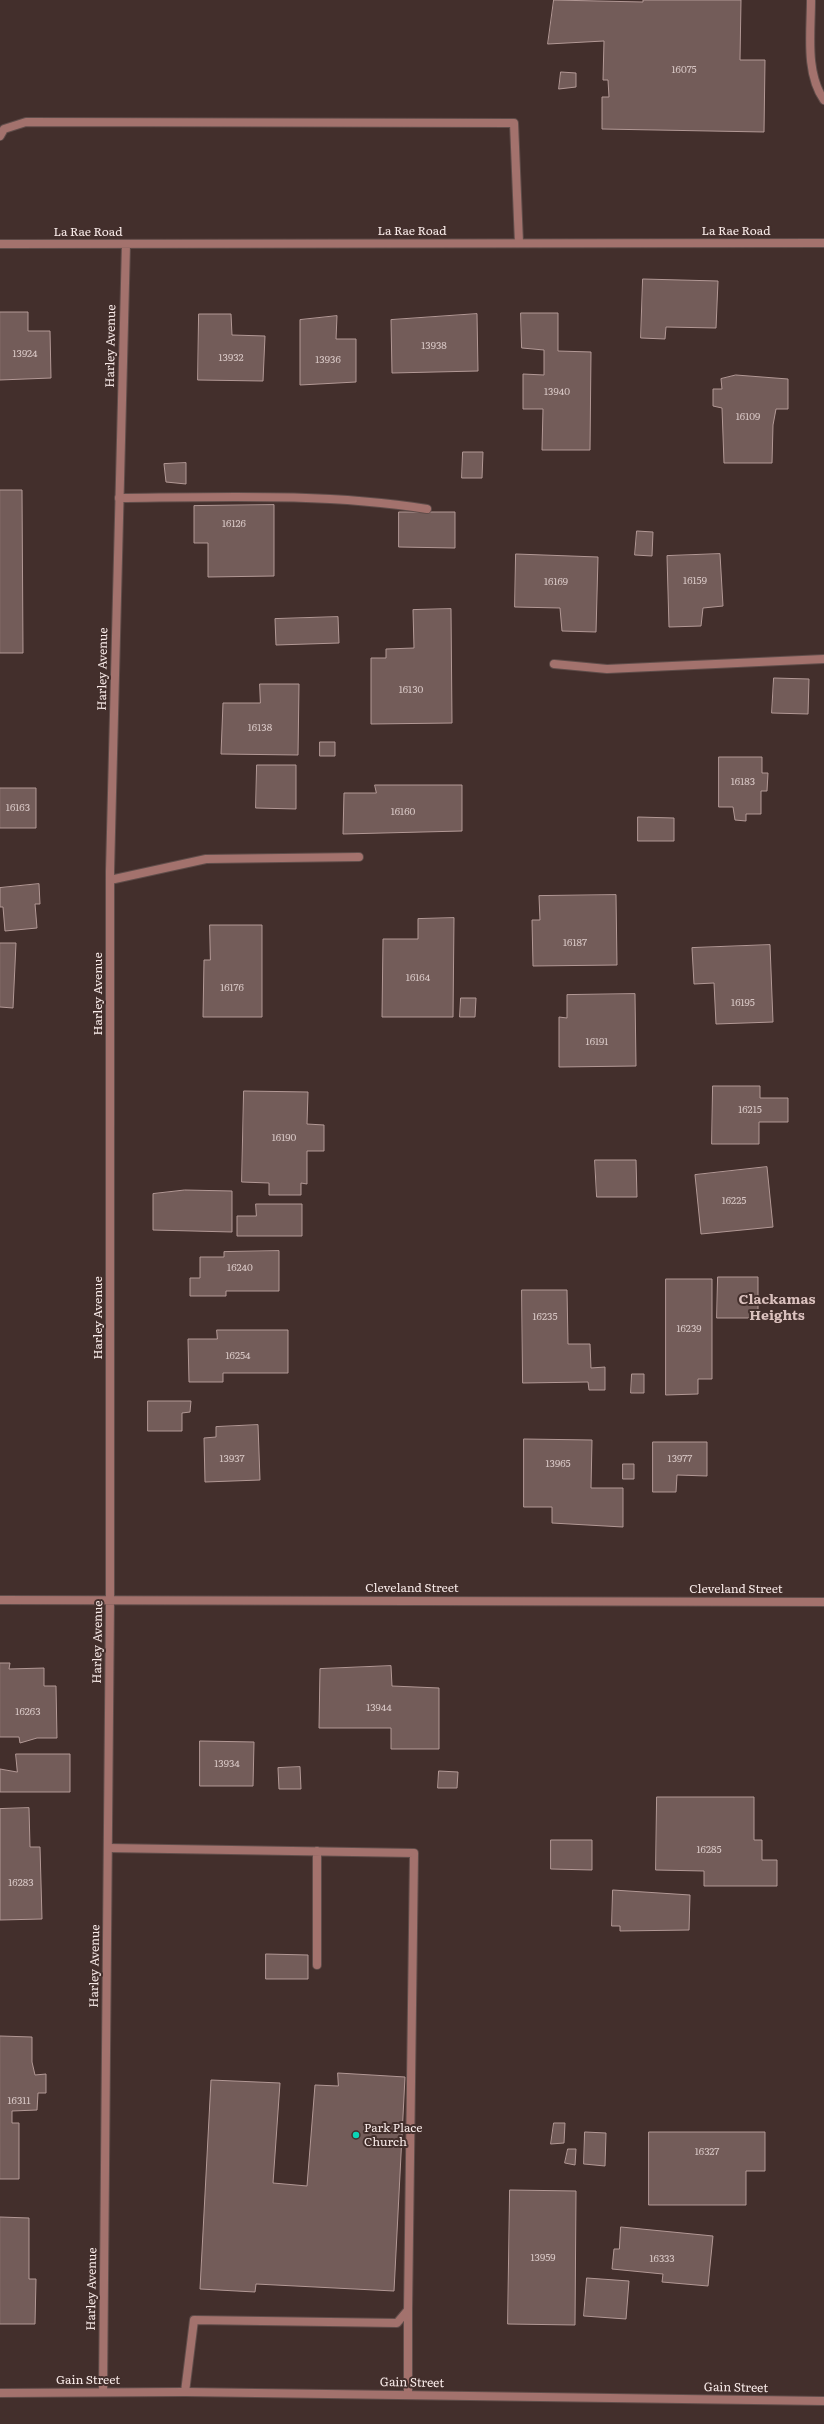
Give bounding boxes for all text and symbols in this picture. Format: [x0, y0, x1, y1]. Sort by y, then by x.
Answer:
house number: 16075 [671, 64, 697, 76]
street label: La Rae Road [377, 224, 447, 238]
street label: La Rae Road [701, 224, 771, 238]
street label: La Rae Road [53, 225, 123, 239]
street label: Harley Avenue [103, 304, 119, 388]
house number: 13938 [421, 340, 447, 352]
house number: 13924 [12, 348, 38, 360]
house number: 13932 [219, 352, 243, 364]
house number: 13936 [315, 354, 341, 366]
house number: 13940 [544, 386, 570, 398]
house number: 16109 [736, 411, 760, 423]
house number: 16126 [222, 518, 246, 530]
house number: 16159 [683, 575, 707, 587]
house number: 16169 [544, 576, 568, 588]
street label: Harley Avenue [95, 627, 111, 711]
house number: 16130 [399, 684, 423, 696]
house number: 16138 [248, 722, 272, 734]
house number: 16183 [731, 776, 755, 788]
house number: 16163 [6, 802, 30, 814]
house number: 16160 [391, 806, 415, 818]
house number: 16187 [563, 937, 587, 949]
street label: Harley Avenue [91, 952, 105, 1036]
house number: 16164 [406, 972, 430, 984]
house number: 16176 [220, 982, 244, 994]
house number: 16195 [731, 997, 755, 1009]
house number: 16191 [586, 1036, 608, 1048]
house number: 16215 [738, 1104, 762, 1116]
house number: 16190 [272, 1132, 296, 1144]
house number: 16225 [722, 1195, 746, 1207]
house number: 16240 [227, 1262, 253, 1274]
street label: Harley Avenue [91, 1276, 105, 1360]
district label: Clackamas Heights [739, 1292, 815, 1324]
house number: 16235 [533, 1311, 557, 1323]
house number: 16239 [676, 1323, 702, 1335]
house number: 16254 [225, 1350, 251, 1362]
house number: 13937 [220, 1453, 244, 1465]
house number: 13977 [668, 1453, 692, 1465]
house number: 13965 [545, 1458, 571, 1470]
street label: Cleveland Street [365, 1581, 459, 1595]
street label: Cleveland Street [689, 1582, 783, 1596]
street label: Harley Avenue [90, 1600, 106, 1684]
house number: 13944 [366, 1702, 392, 1714]
house number: 16263 [15, 1706, 41, 1718]
house number: 13934 [214, 1758, 240, 1770]
house number: 16285 [696, 1844, 722, 1856]
house number: 16283 [8, 1877, 34, 1889]
street label: Harley Avenue [87, 1924, 103, 2008]
house number: 16311 [8, 2095, 30, 2107]
place label: Park Place Church [364, 2121, 423, 2149]
marker: Park Place Church [351, 2130, 361, 2140]
house number: 16327 [695, 2146, 719, 2158]
street label: Harley Avenue [84, 2247, 100, 2331]
house number: 13959 [530, 2252, 556, 2264]
house number: 16333 [649, 2253, 675, 2265]
street label: Gain Street [56, 2373, 120, 2387]
street label: Gain Street [380, 2375, 444, 2391]
street label: Gain Street [704, 2380, 768, 2396]

